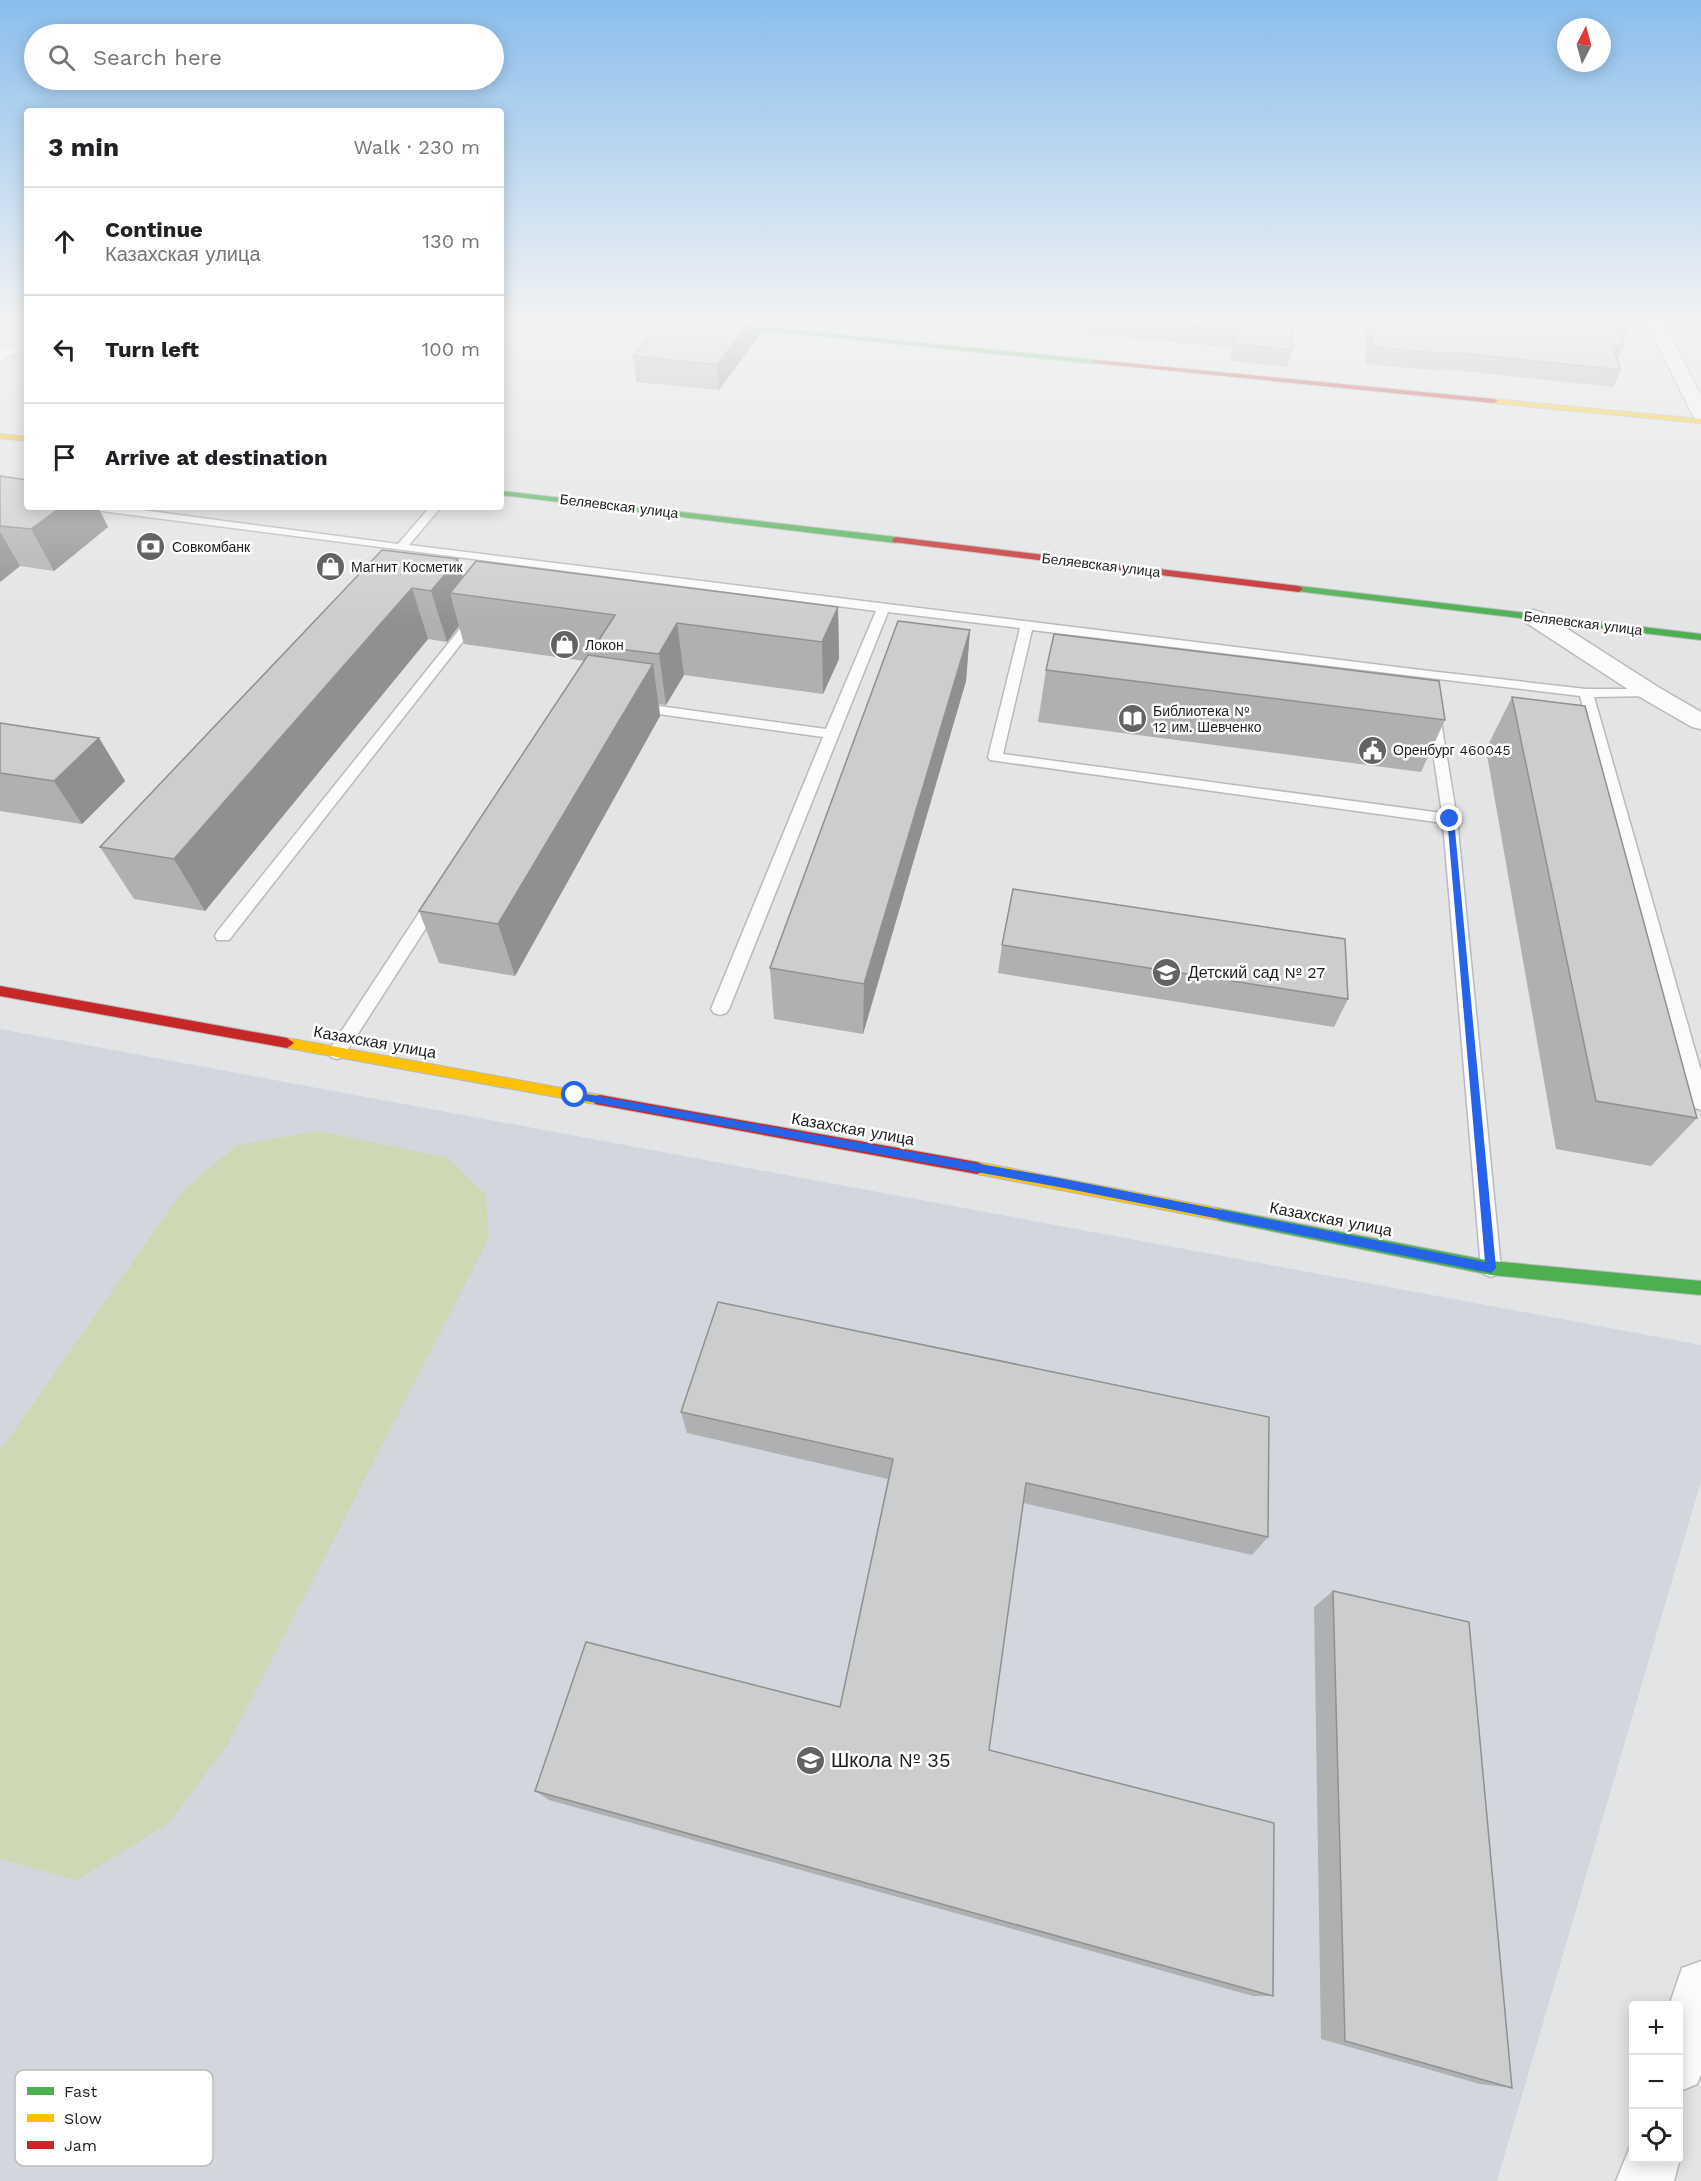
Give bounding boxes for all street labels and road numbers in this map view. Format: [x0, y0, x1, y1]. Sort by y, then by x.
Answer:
street label: Беляевская улица [559, 491, 679, 521]
street label: Беляевская улица [1041, 550, 1161, 580]
street label: Беляевская улица [1523, 608, 1643, 638]
street label: Казахская улица [312, 1022, 438, 1062]
street label: Казахская улица [790, 1109, 916, 1149]
street label: Казахская улица [1268, 1198, 1394, 1240]

